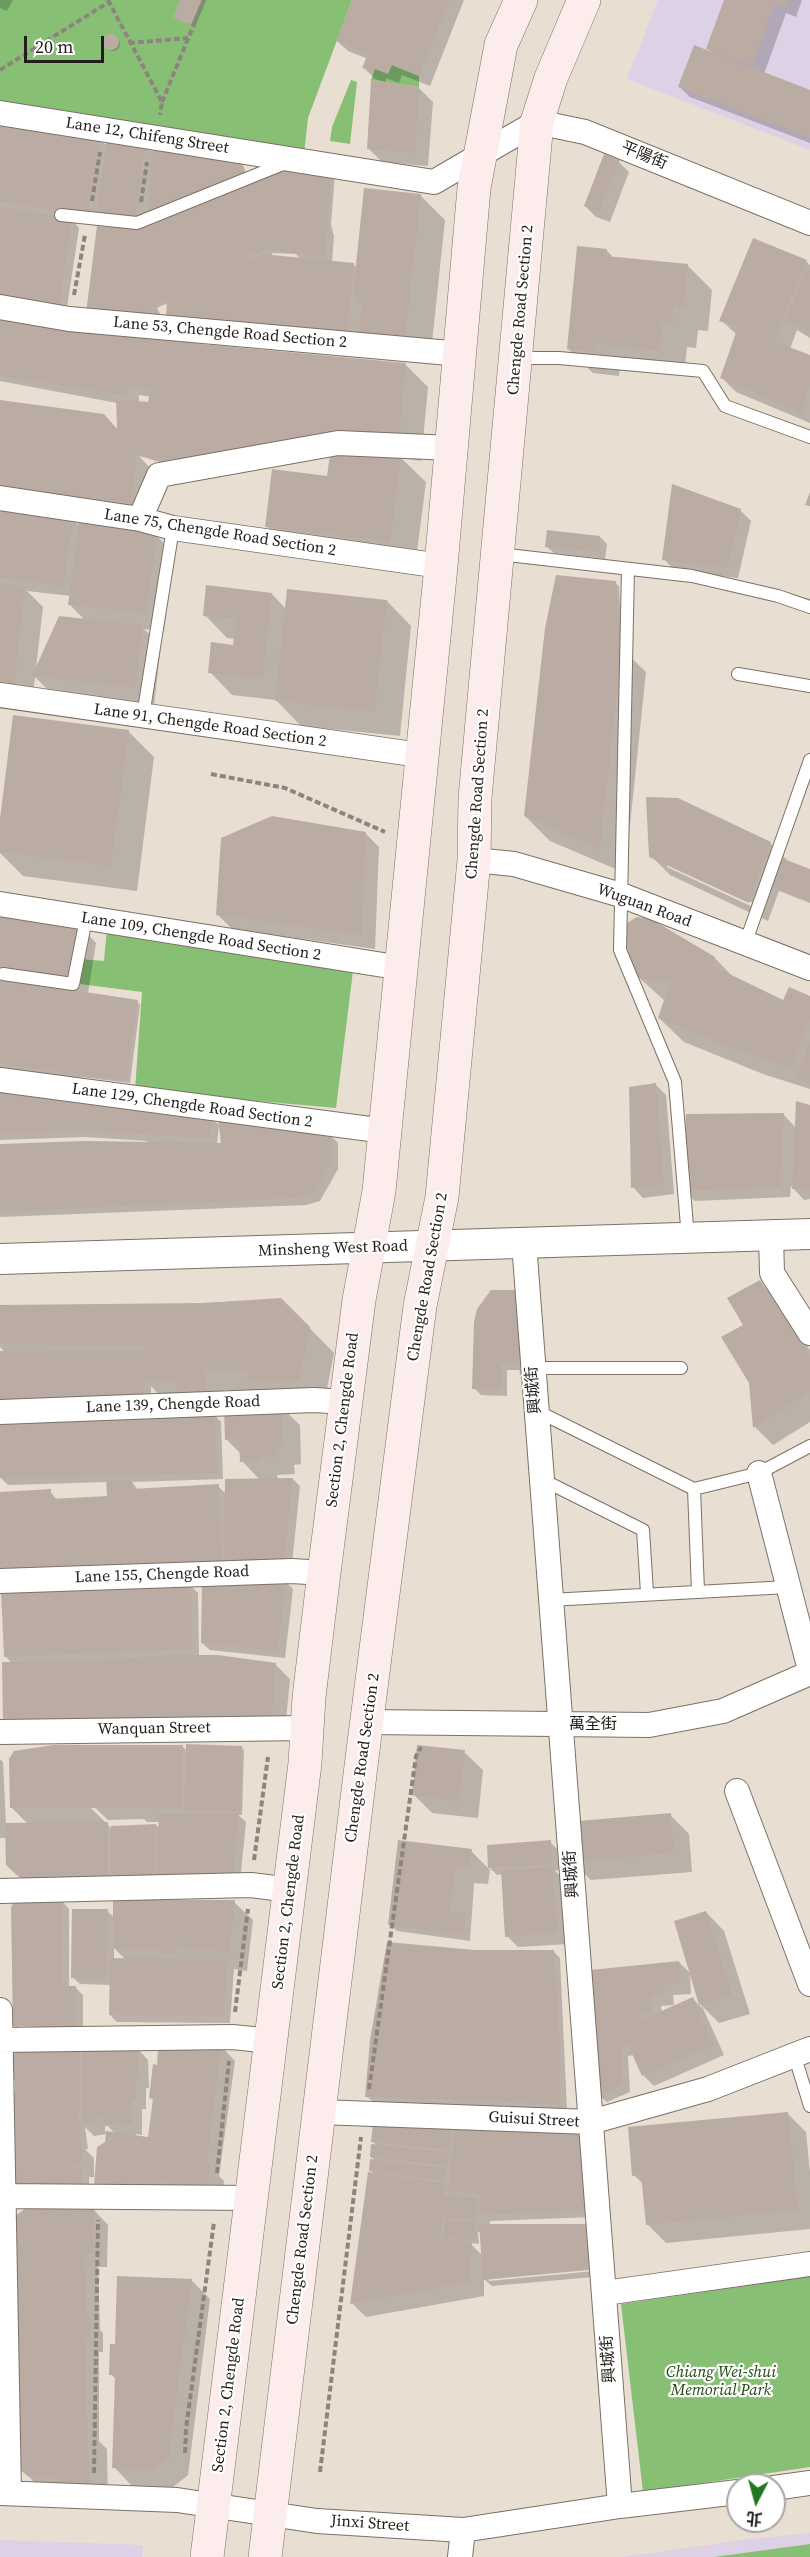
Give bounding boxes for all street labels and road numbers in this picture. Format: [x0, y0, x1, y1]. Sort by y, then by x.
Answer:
street label: Lane 12, Chifeng Street [64, 114, 230, 158]
street label: 平陽街 [618, 138, 670, 174]
street label: Chengde Road Section 2 [504, 224, 538, 396]
street label: Lane 53, Chengde Road Section 2 [112, 313, 348, 353]
street label: Lane 75, Chengde Road Section 2 [103, 505, 337, 561]
street label: Lane 91, Chengde Road Section 2 [92, 700, 328, 752]
street label: Chengde Road Section 2 [462, 708, 494, 880]
street label: Wuguan Road [594, 880, 694, 932]
street label: Lane 109, Chengde Road Section 2 [80, 909, 322, 965]
street label: Lane 129, Chengde Road Section 2 [71, 1080, 313, 1132]
street label: Chengde Road Section 2 [404, 1191, 452, 1363]
street label: Minsheng West Road [258, 1237, 408, 1261]
street label: Section 2, Chengde Road [323, 1332, 363, 1508]
street label: 興城街 [522, 1365, 546, 1415]
street label: Lane 139, Chengde Road [85, 1392, 261, 1418]
street label: Lane 155, Chengde Road [74, 1562, 250, 1588]
street label: Chengde Road Section 2 [342, 1672, 384, 1844]
street label: 萬全街 [569, 1715, 617, 1735]
street label: Wanquan Street [97, 1718, 211, 1740]
street label: Section 2, Chengde Road [269, 1814, 309, 1990]
street label: 興城街 [561, 1849, 583, 1899]
street label: Guisui Street [488, 2108, 580, 2132]
street label: Chengde Road Section 2 [283, 2154, 323, 2326]
street label: Section 2, Chengde Road [209, 2297, 249, 2473]
street label: 興城街 [598, 2334, 620, 2384]
street label: Jinxi Street [330, 2512, 410, 2536]

